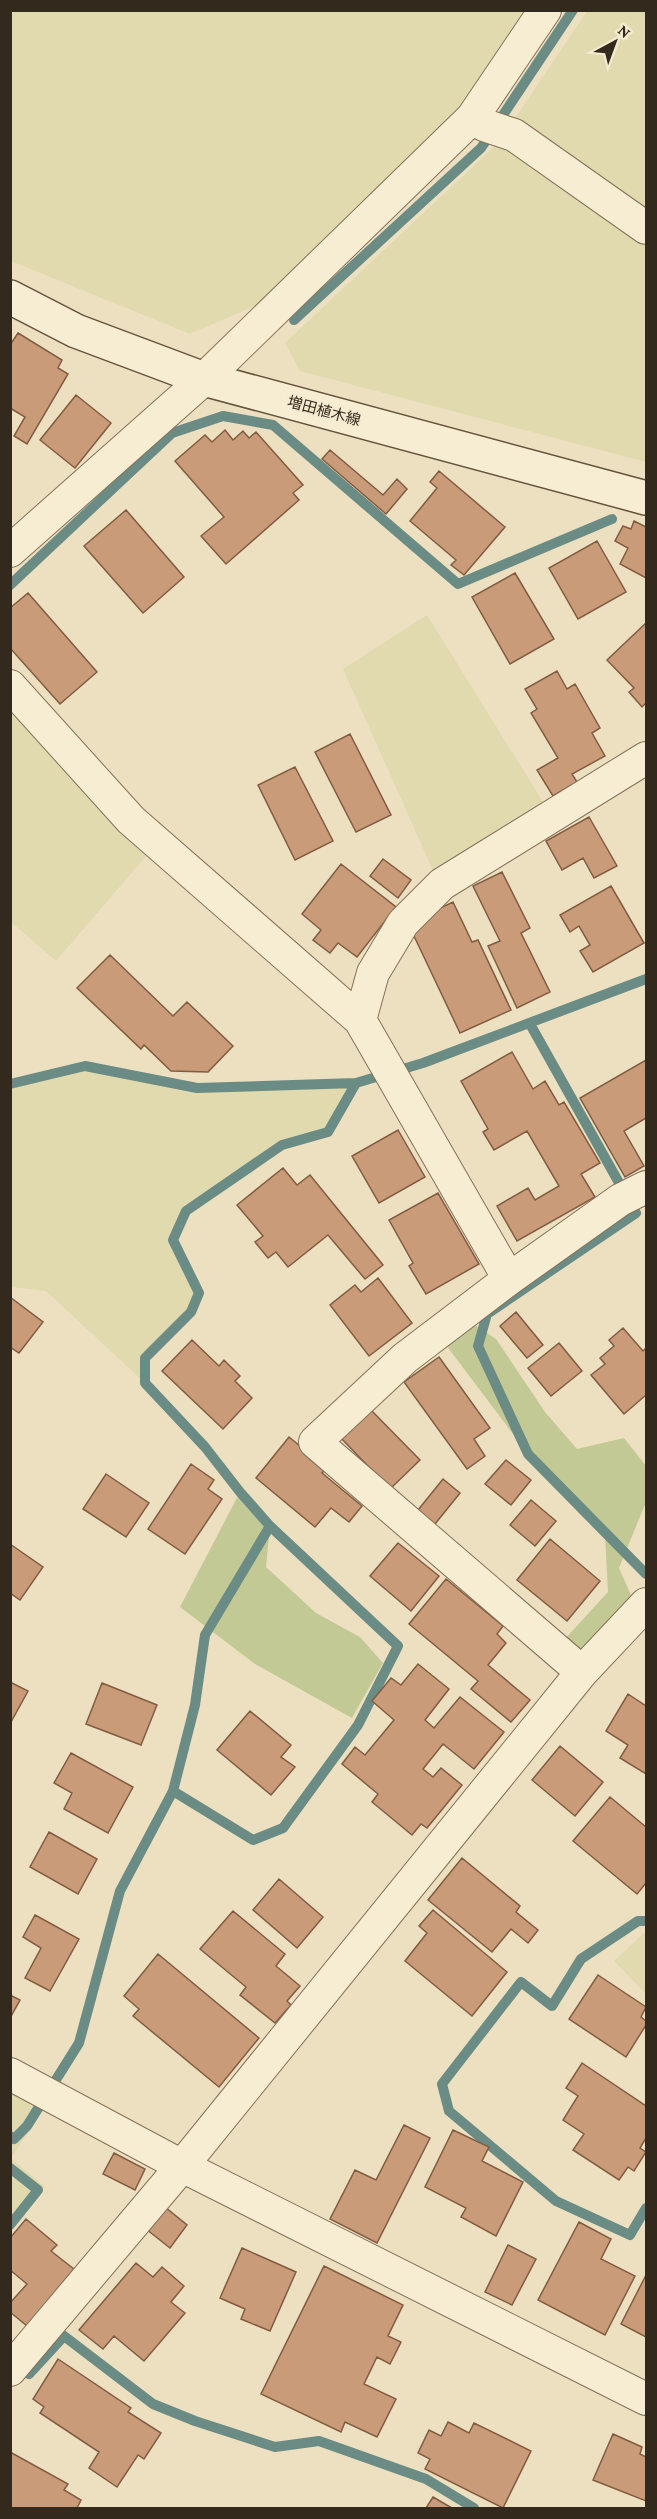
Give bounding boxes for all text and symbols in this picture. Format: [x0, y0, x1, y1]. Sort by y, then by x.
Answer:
north arrow [585, 12, 645, 72]
text: N [615, 21, 634, 41]
street label: 増田植木線 [286, 393, 363, 428]

